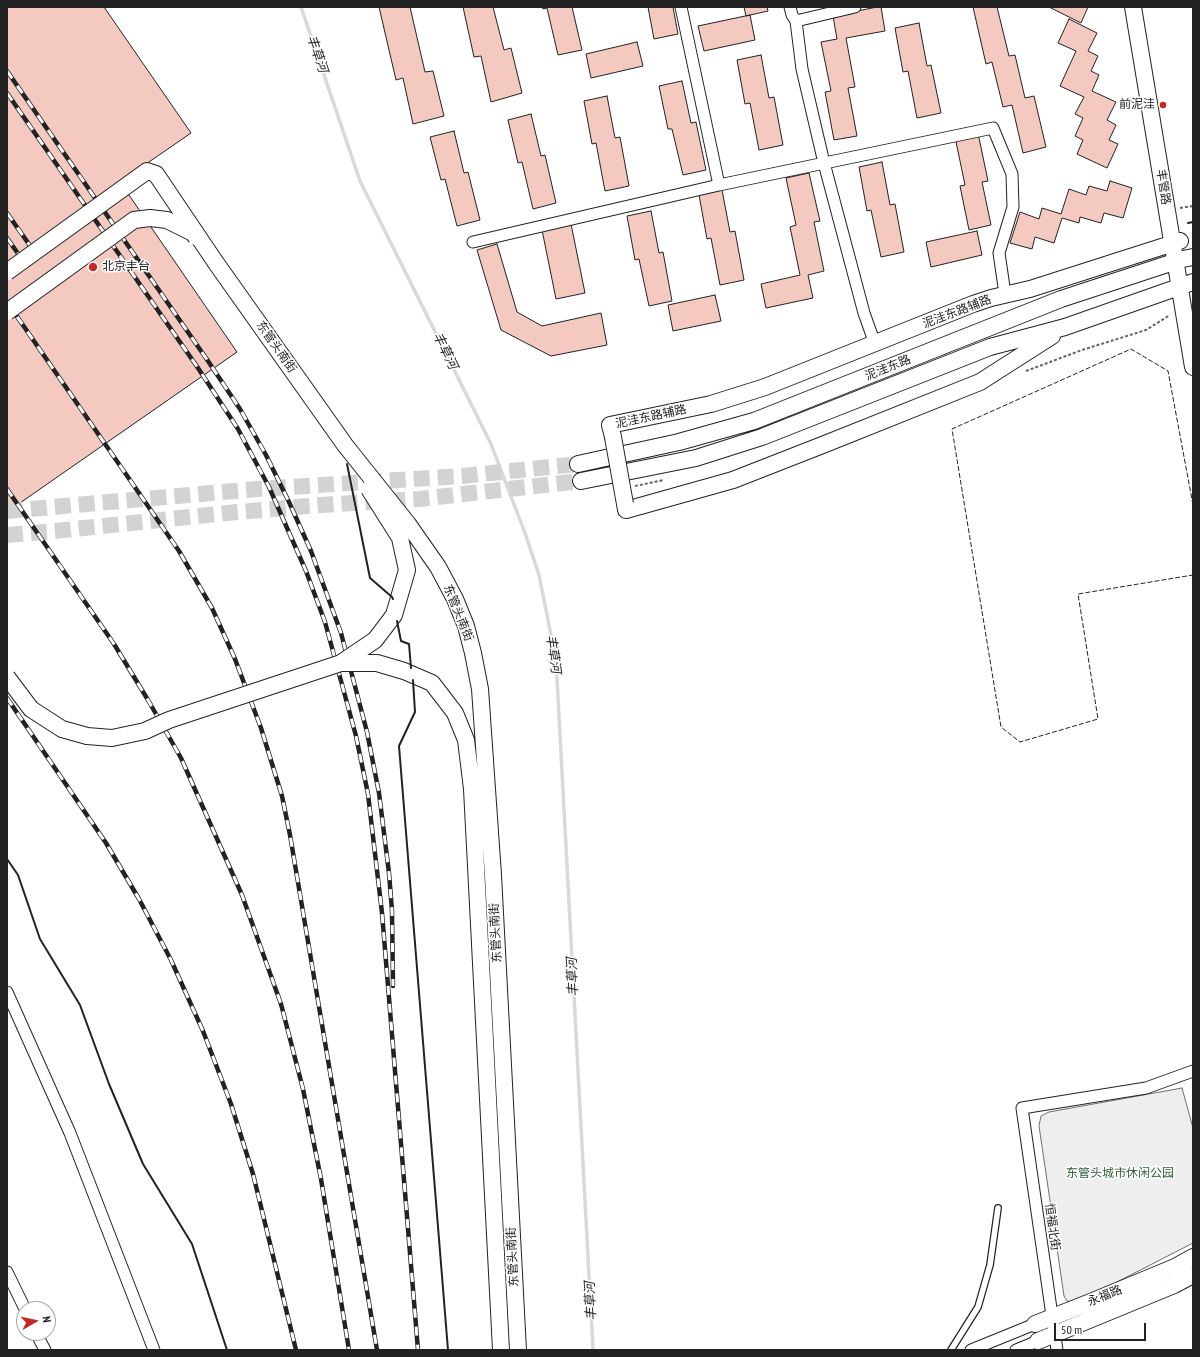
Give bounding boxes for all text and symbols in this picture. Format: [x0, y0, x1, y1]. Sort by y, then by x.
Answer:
water label: 丰草河 [303, 33, 331, 75]
place label: 前泥洼 [1119, 98, 1155, 112]
marker: 前泥洼 [1158, 100, 1168, 110]
street label: 丰管路 [1153, 168, 1173, 206]
place label: 北京丰台 [102, 260, 150, 274]
marker: 北京丰台 [87, 261, 99, 273]
street label: 泥洼东路辅路 [921, 292, 993, 332]
street label: 东管头南街 [253, 318, 299, 376]
water label: 丰草河 [429, 330, 461, 372]
street label: 泥洼东路 [863, 352, 913, 384]
street label: 泥洼东路辅路 [614, 402, 688, 432]
street label: 东管头南街 [440, 582, 476, 644]
water label: 丰草河 [543, 634, 563, 674]
street label: 东管头南街 [487, 903, 505, 963]
water label: 丰草河 [564, 957, 582, 997]
park label: 东管头城市休闲公园 [1066, 1167, 1174, 1181]
street label: 恒福北街 [1042, 1202, 1062, 1252]
street label: 东管头南街 [504, 1227, 522, 1287]
water label: 丰草河 [582, 1281, 600, 1321]
street label: 永福路 [1086, 1283, 1124, 1309]
north arrow [16, 1301, 56, 1341]
text: N [39, 1315, 54, 1323]
scale bar [1056, 1315, 1148, 1341]
text: 50 m [1061, 1322, 1082, 1337]

